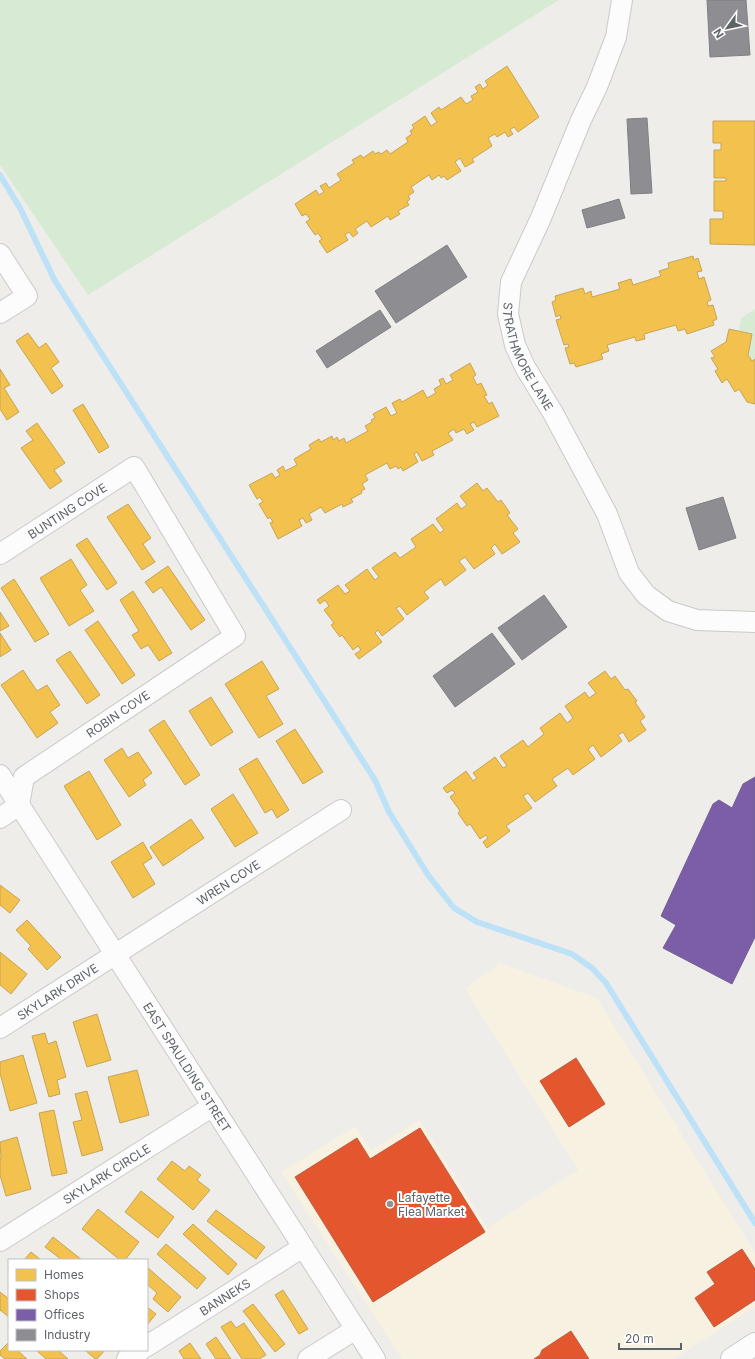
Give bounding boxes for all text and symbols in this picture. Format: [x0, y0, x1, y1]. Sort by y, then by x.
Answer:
north arrow [707, 8, 747, 48]
text: N [710, 26, 727, 41]
street label: STRATHMORE LANE [500, 302, 557, 413]
street label: BUNTING COVE [25, 479, 109, 542]
street label: ROBIN COVE [83, 687, 153, 741]
street label: WREN COVE [194, 856, 263, 908]
street label: SKYLARK DRIVE [14, 960, 101, 1023]
street label: EAST SPAULDING STREET [140, 999, 235, 1135]
street label: SKYLARK CIRCLE [60, 1140, 153, 1207]
place label: Lafayette Flea Market [398, 1190, 465, 1219]
marker: Lafayette Flea Market [385, 1199, 395, 1209]
legend [8, 1259, 148, 1351]
text: Homes [44, 1267, 84, 1282]
street label: BANNEKS [197, 1275, 253, 1318]
text: Shops [44, 1287, 80, 1302]
text: Offices [44, 1307, 85, 1322]
scale bar [619, 1325, 681, 1351]
text: Industry [44, 1327, 91, 1342]
text: 20 m [625, 1331, 654, 1346]

